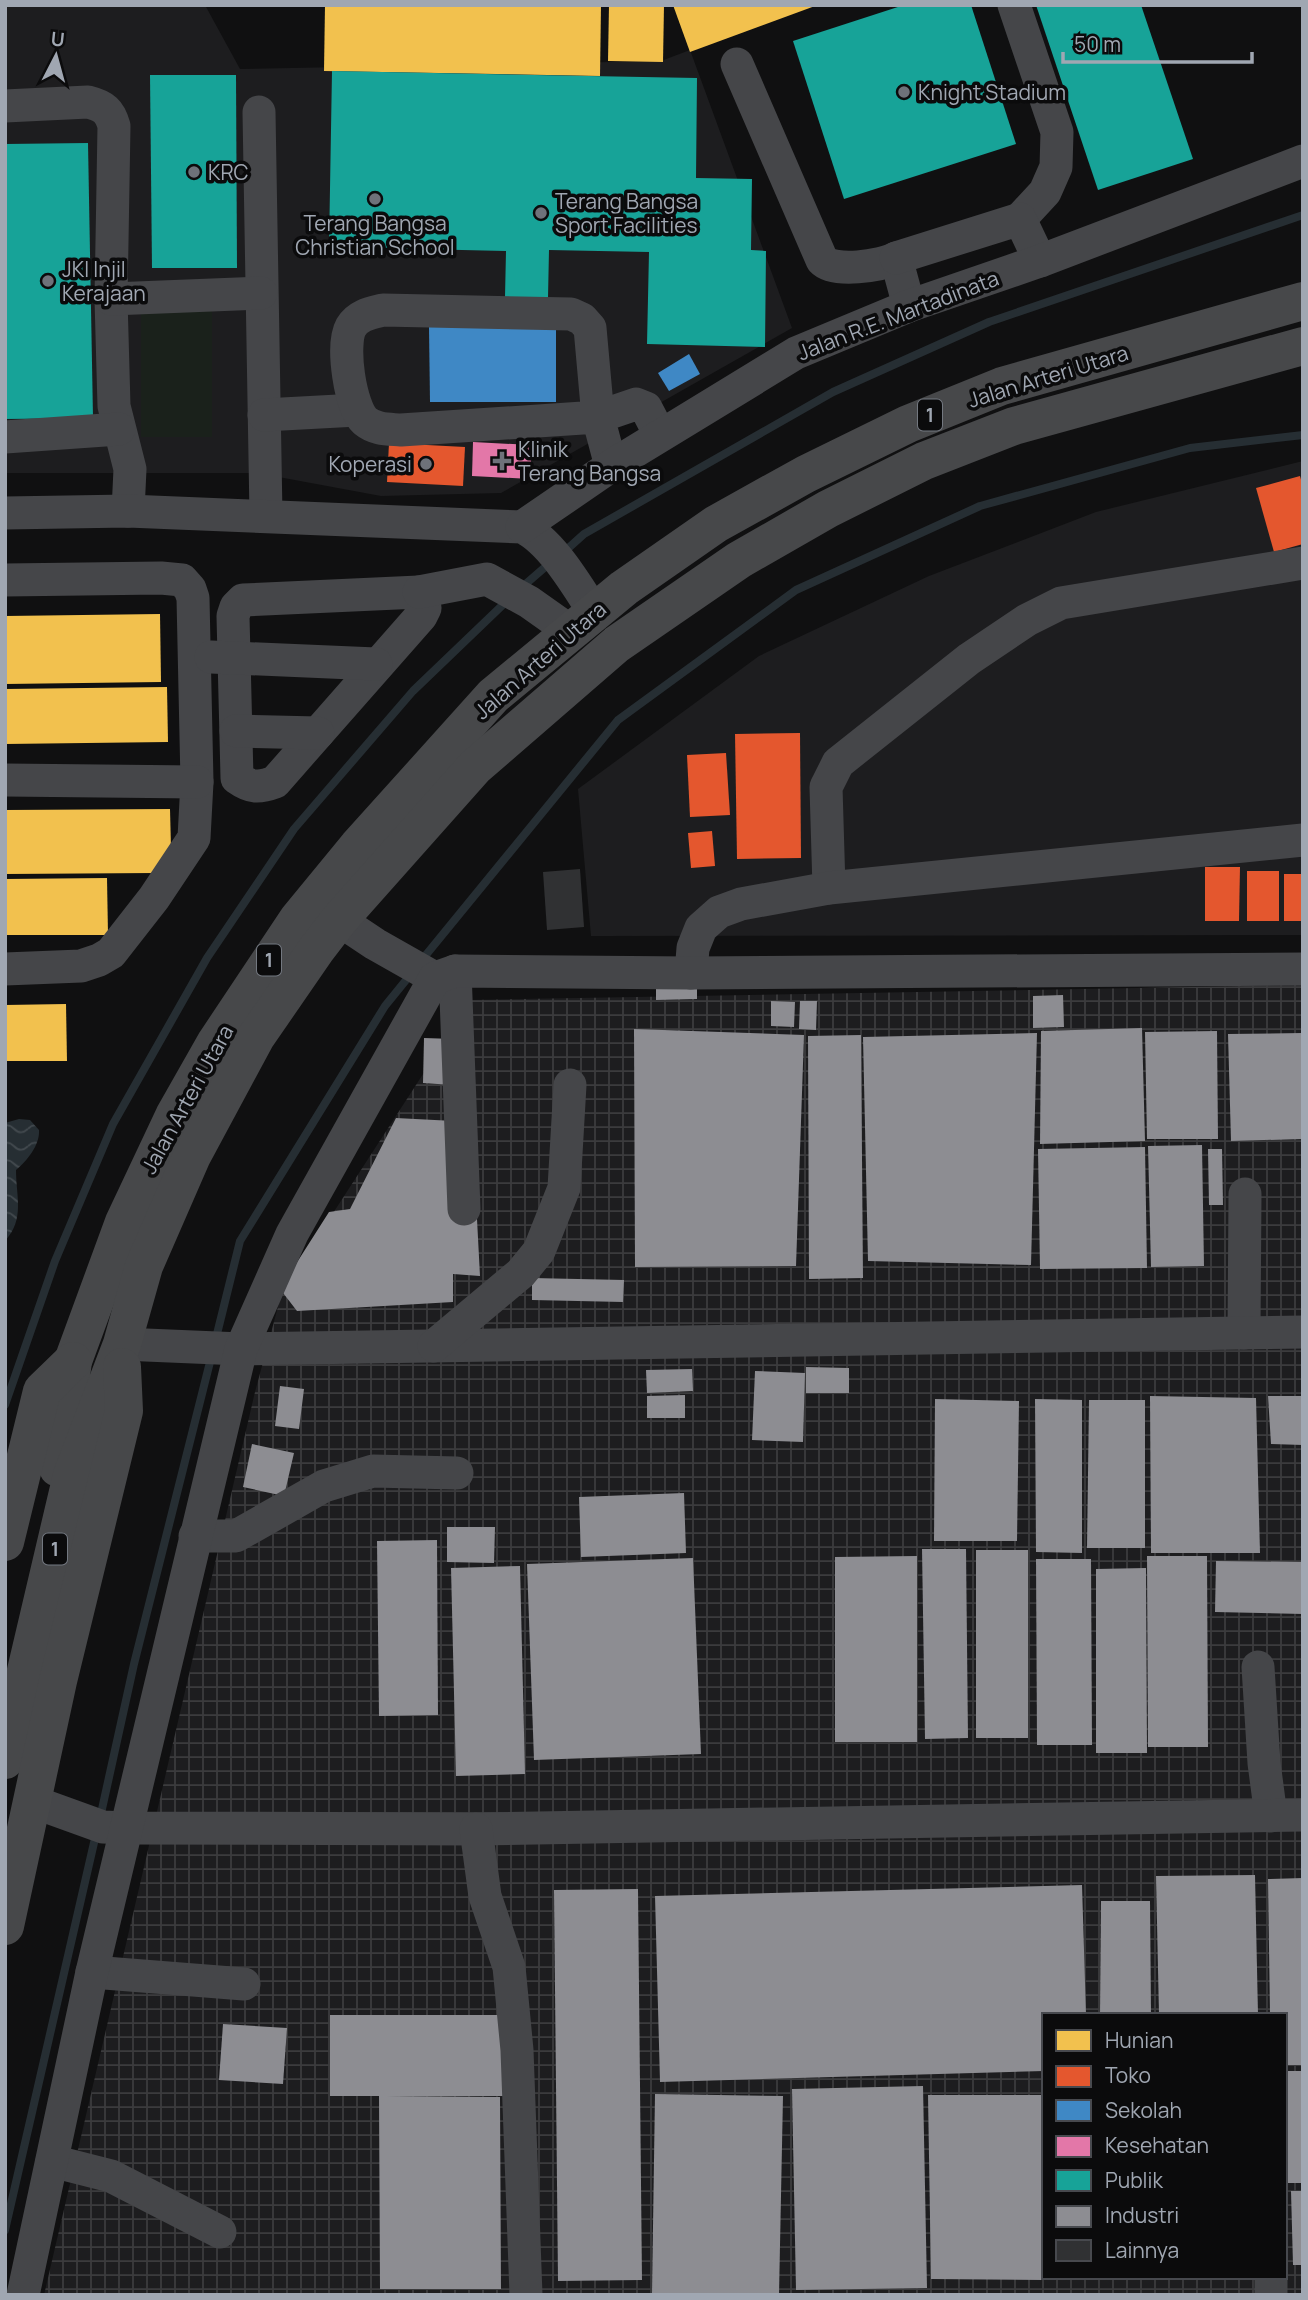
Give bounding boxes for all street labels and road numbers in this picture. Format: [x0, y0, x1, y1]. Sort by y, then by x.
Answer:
street label: Jalan R.E. Martadinata [793, 264, 1003, 366]
street label: Jalan Arteri Utara [964, 338, 1132, 414]
road number: 1 [918, 400, 942, 430]
street label: Jalan Arteri Utara [468, 595, 612, 725]
road number: 1 [257, 944, 281, 976]
street label: Jalan Arteri Utara [134, 1020, 240, 1178]
road number: 1 [43, 1534, 67, 1564]

